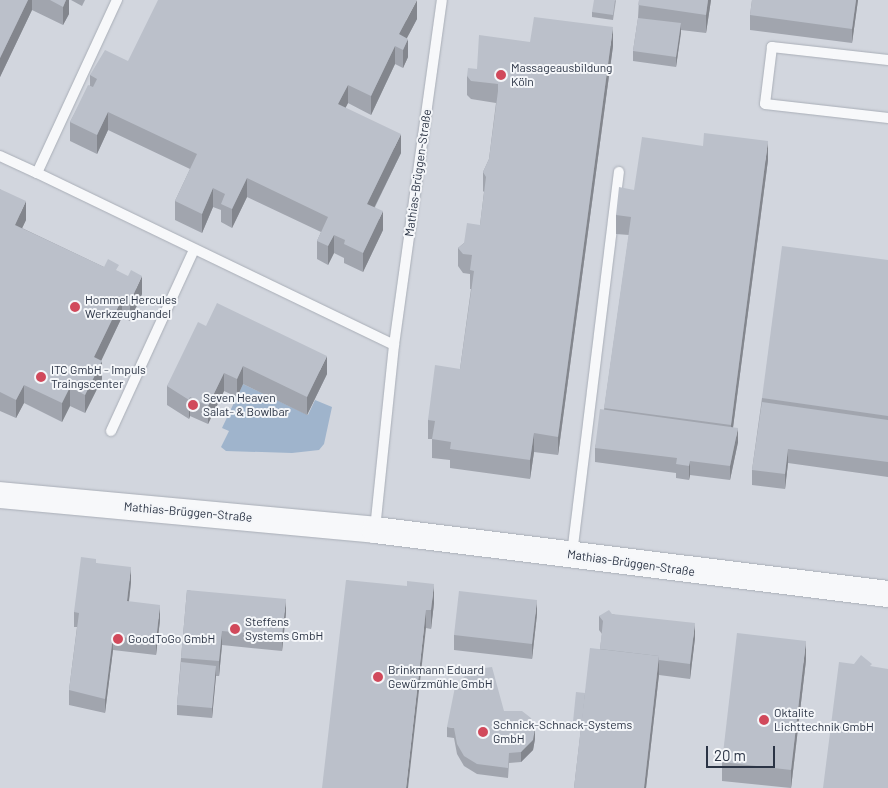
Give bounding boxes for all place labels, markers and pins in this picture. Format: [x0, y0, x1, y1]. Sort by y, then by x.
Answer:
place label: Massageausbildung Köln [511, 61, 613, 89]
marker: Massageausbildung Köln [495, 69, 507, 81]
place label: Hommel Hercules Werkzeughandel [85, 293, 177, 321]
marker: Hommel Hercules Werkzeughandel [69, 301, 81, 313]
place label: ITC GmbH - Impuls Traingscenter [51, 363, 146, 391]
marker: ITC GmbH - Impuls Traingscenter [35, 371, 47, 383]
place label: Seven Heaven Salat- & Bowlbar [203, 391, 289, 419]
marker: Seven Heaven Salat- & Bowlbar [187, 399, 199, 411]
place label: Steffens Systems GmbH [245, 615, 323, 643]
marker: Steffens Systems GmbH [229, 623, 241, 635]
place label: GoodToGo GmbH [128, 632, 215, 646]
marker: GoodToGo GmbH [112, 633, 124, 645]
place label: Brinkmann Eduard Gewürzmühle GmbH [388, 663, 493, 691]
marker: Brinkmann Eduard Gewürzmühle GmbH [372, 671, 384, 683]
place label: Oktalite Lichttechnik GmbH [774, 706, 874, 734]
marker: Oktalite Lichttechnik GmbH [758, 714, 770, 726]
place label: Schnick-Schnack-Systems GmbH [493, 718, 632, 746]
marker: Schnick-Schnack-Systems GmbH [477, 726, 489, 738]

